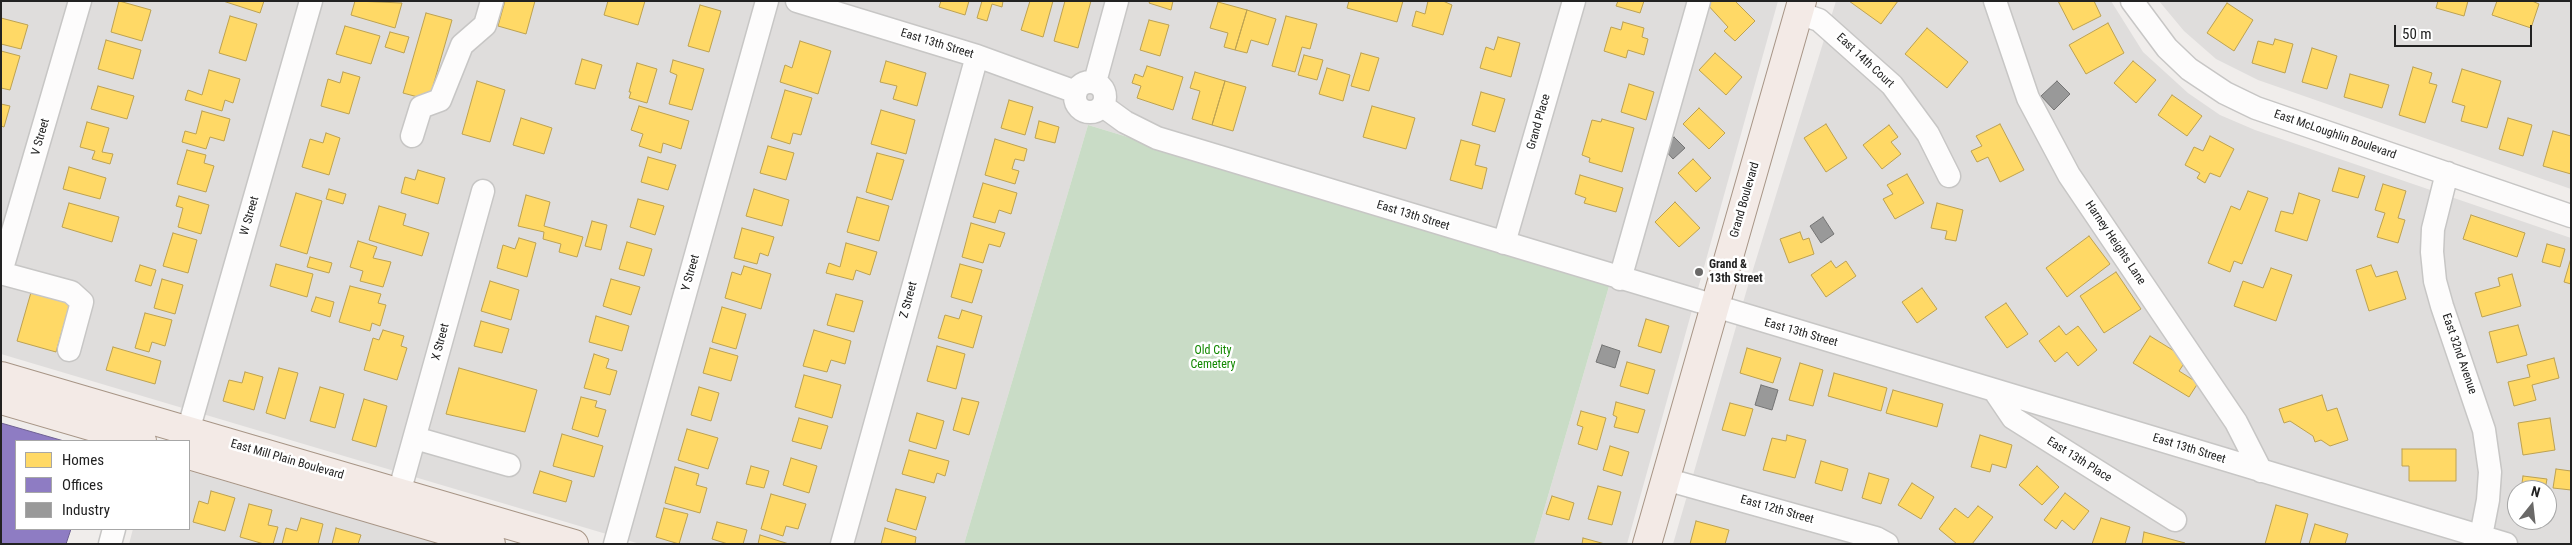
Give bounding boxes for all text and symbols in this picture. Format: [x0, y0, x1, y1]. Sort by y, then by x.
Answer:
scale bar [2397, 15, 2534, 47]
text: 50 m [2402, 25, 2432, 43]
street label: East 13th Street [899, 26, 975, 62]
street label: East 14th Court [1833, 31, 1897, 91]
street label: Grand Place [1524, 93, 1554, 151]
street label: East McLoughlin Boulevard [2272, 107, 2398, 163]
street label: V Street [29, 117, 53, 157]
street label: Grand Boulevard [1727, 161, 1763, 239]
street label: W Street [238, 195, 262, 237]
street label: East 13th Street [1375, 198, 1451, 234]
street label: Harney Heights Lane [2082, 198, 2148, 288]
street label: Y Street [679, 253, 703, 293]
place label: Grand & 13th Street [1709, 258, 1763, 286]
marker: Grand & 13th Street [1693, 266, 1705, 278]
street label: Z Street [897, 280, 921, 320]
street label: East 32nd Avenue [2438, 312, 2480, 396]
street label: East 13th Street [1763, 316, 1839, 350]
street label: X Street [429, 322, 453, 362]
park label: Old City Cemetery [1190, 344, 1236, 372]
street label: East 13th Street [2151, 431, 2227, 467]
street label: East 13th Place [2044, 434, 2114, 486]
street label: East Mill Plain Boulevard [229, 437, 345, 483]
legend [15, 440, 190, 530]
text: Homes [62, 451, 104, 469]
text: Offices [62, 476, 103, 494]
north arrow [2507, 480, 2557, 530]
text: N [2530, 483, 2542, 500]
street label: East 12th Street [1739, 493, 1815, 527]
text: Industry [62, 501, 110, 519]

